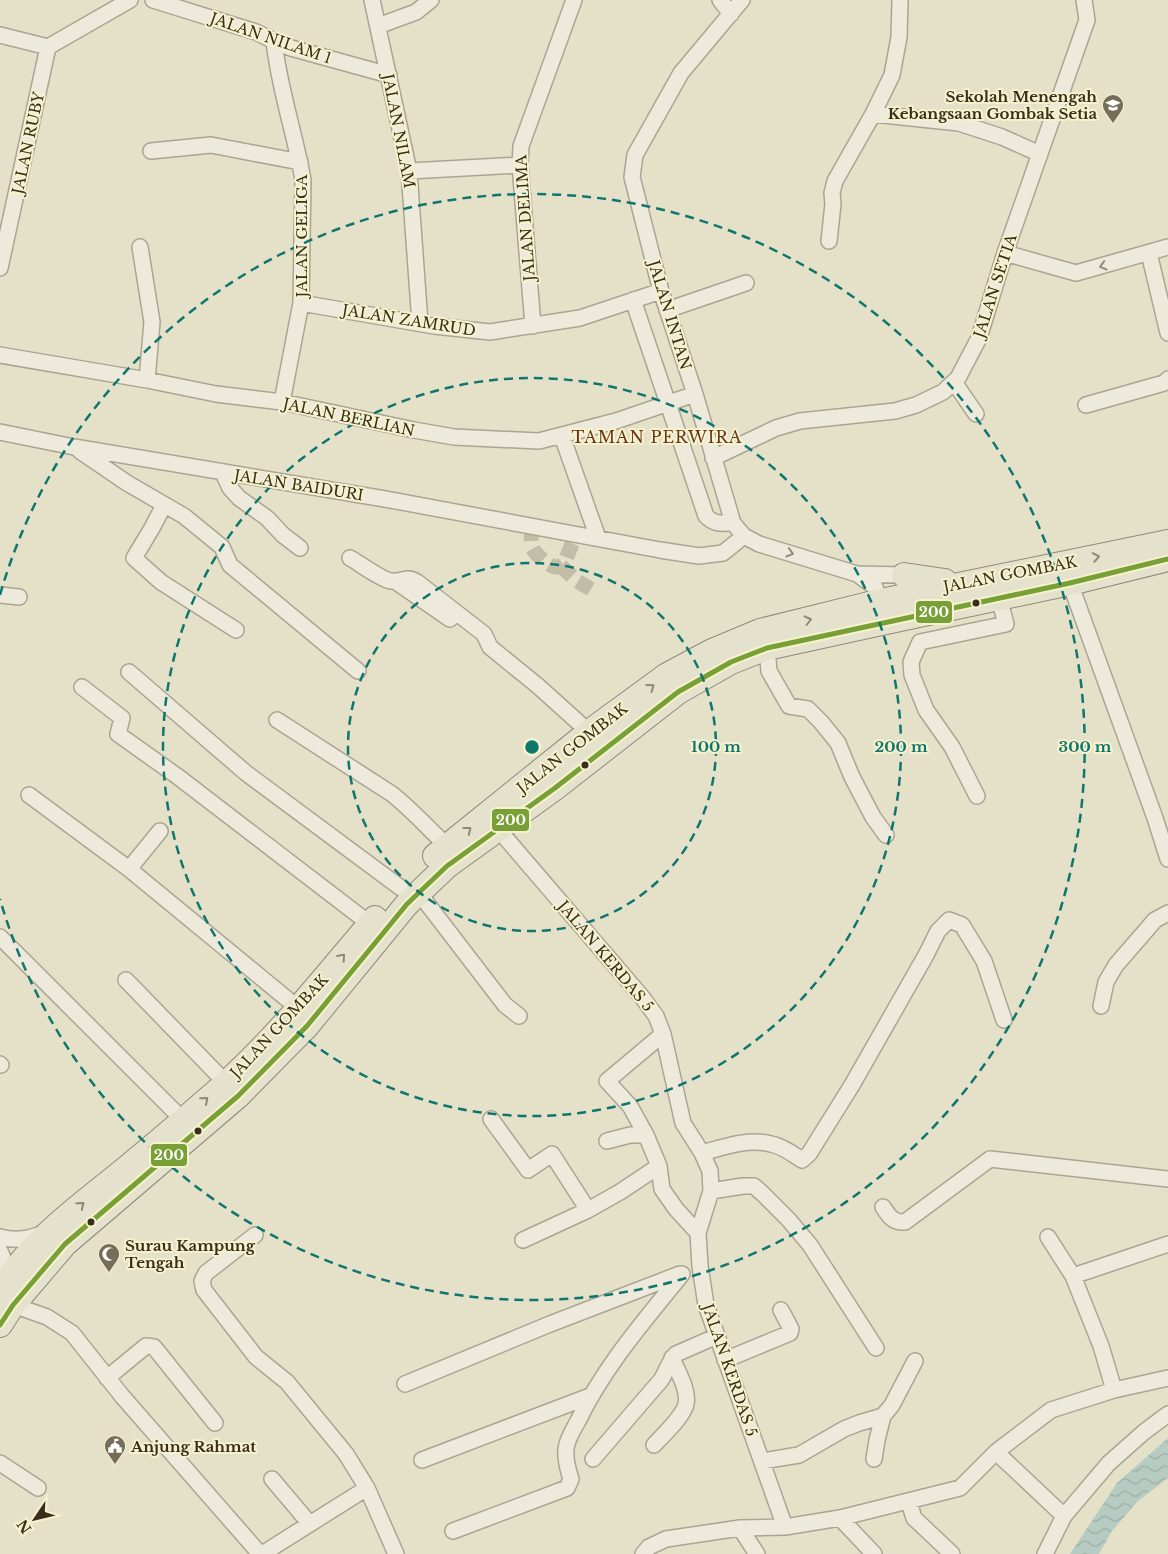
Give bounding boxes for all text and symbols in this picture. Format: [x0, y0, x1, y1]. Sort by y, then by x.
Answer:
street label: JALAN NILAM 1 [206, 8, 334, 68]
street label: JALAN NILAM [378, 70, 419, 190]
place label: Sekolah Menengah Kebangsaan Gombak Setia [888, 87, 1097, 123]
street label: JALAN RUBY [7, 89, 48, 198]
school or university icon: Sekolah Menengah Kebangsaan Gombak Setia [1101, 93, 1125, 124]
street label: JALAN DELIMA [511, 154, 539, 284]
street label: JALAN GELIGA [292, 174, 311, 300]
street label: JALAN SETIA [969, 231, 1021, 342]
street label: JALAN INTAN [644, 256, 696, 372]
one-way arrow [1099, 260, 1107, 270]
street label: JALAN ZAMRUD [339, 300, 477, 340]
street label: JALAN BERLIAN [280, 393, 417, 440]
district label: TAMAN PERWIRA [572, 427, 742, 447]
street label: JALAN BAIDURI [231, 465, 365, 505]
one-way arrow [785, 548, 794, 558]
street label: JALAN GOMBAK [940, 552, 1079, 597]
one-way arrow [1091, 552, 1100, 563]
unlabelled marker [971, 598, 981, 608]
line badge: 200 [915, 600, 953, 624]
text: 200 [919, 603, 949, 621]
one-way arrow [803, 615, 811, 625]
one-way arrow [645, 684, 654, 692]
street label: JALAN GOMBAK [511, 699, 632, 798]
text: 100 m [691, 737, 741, 756]
text: 200 m [875, 737, 928, 756]
text: 300 m [1059, 737, 1112, 756]
centre of rings [523, 738, 541, 756]
unlabelled marker [580, 760, 590, 770]
line badge: 200 [491, 808, 530, 832]
text: 200 [496, 811, 526, 829]
one-way arrow [462, 827, 471, 835]
street label: JALAN KERDAS 5 [553, 895, 658, 1015]
one-way arrow [336, 954, 345, 963]
street label: JALAN GOMBAK [224, 970, 332, 1084]
one-way arrow [200, 1097, 209, 1106]
unlabelled marker [193, 1126, 203, 1136]
line badge: 200 [150, 1143, 188, 1167]
text: 200 [154, 1146, 184, 1164]
one-way arrow [75, 1202, 84, 1210]
unlabelled marker [86, 1217, 96, 1227]
place label: Surau Kampung Tengah [125, 1236, 256, 1272]
mosque icon: Surau Kampung Tengah [97, 1242, 121, 1273]
street label: JALAN KERDAS 5 [698, 1299, 762, 1439]
public building icon: Anjung Rahmat [103, 1434, 127, 1465]
place label: Anjung Rahmat [130, 1437, 256, 1456]
north arrow [10, 1494, 60, 1544]
text: N [13, 1516, 36, 1537]

